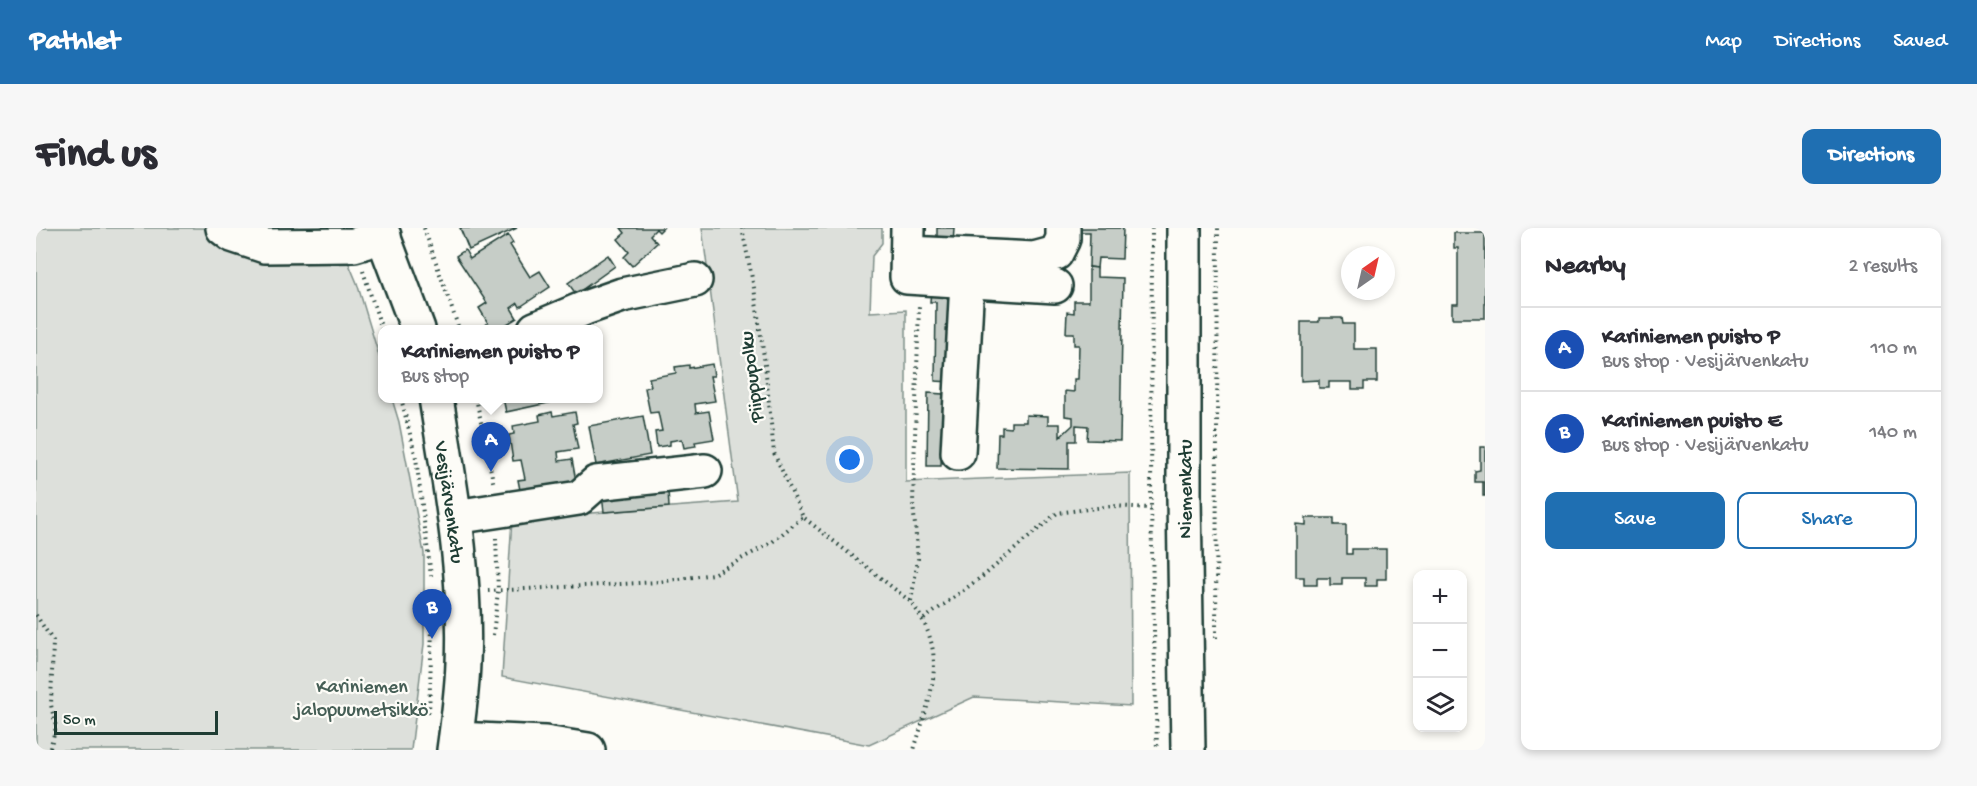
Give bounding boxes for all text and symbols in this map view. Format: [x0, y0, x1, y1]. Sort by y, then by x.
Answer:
text: Pathlet [30, 26, 120, 59]
text: Map [1705, 30, 1742, 55]
text: Directions [1775, 30, 1860, 55]
text: Saved [1893, 30, 1947, 55]
button: Directions [1802, 129, 1941, 184]
text: Find us [36, 132, 156, 181]
north arrow [1341, 246, 1395, 300]
text: Nearby [1545, 252, 1626, 283]
text: 2 results [1848, 256, 1917, 279]
popup [378, 325, 603, 403]
text: Kariniemen puisto P [1602, 325, 1780, 351]
street label: Piippupolku [736, 329, 771, 424]
text: A [1559, 338, 1570, 361]
text: 110 m [1871, 338, 1917, 361]
text: Kariniemen puisto P [402, 340, 579, 366]
text: Bus stop · Vesijärvenkatu [1602, 351, 1809, 374]
text: Bus stop [402, 366, 469, 389]
text: Kariniemen puisto E [1602, 409, 1781, 435]
pin: A [472, 422, 510, 472]
text: B [1559, 422, 1570, 445]
text: 140 m [1869, 422, 1917, 445]
text: Bus stop · Vesijärvenkatu [1602, 435, 1809, 458]
street label: Vesijärvenkatu [427, 439, 468, 566]
street label: Niemenkatu [1176, 439, 1199, 539]
your location [835, 445, 864, 474]
button: Save [1545, 492, 1725, 549]
button: Share [1737, 492, 1917, 549]
map controls [1413, 570, 1467, 732]
button: + [1413, 570, 1467, 624]
pin: B [412, 590, 452, 639]
button: − [1413, 624, 1467, 678]
park label: Kariniemen jalopuumetsikkö [293, 677, 428, 723]
button: layers [1413, 678, 1467, 732]
scale bar [54, 708, 218, 736]
text: 50 m [63, 712, 96, 731]

